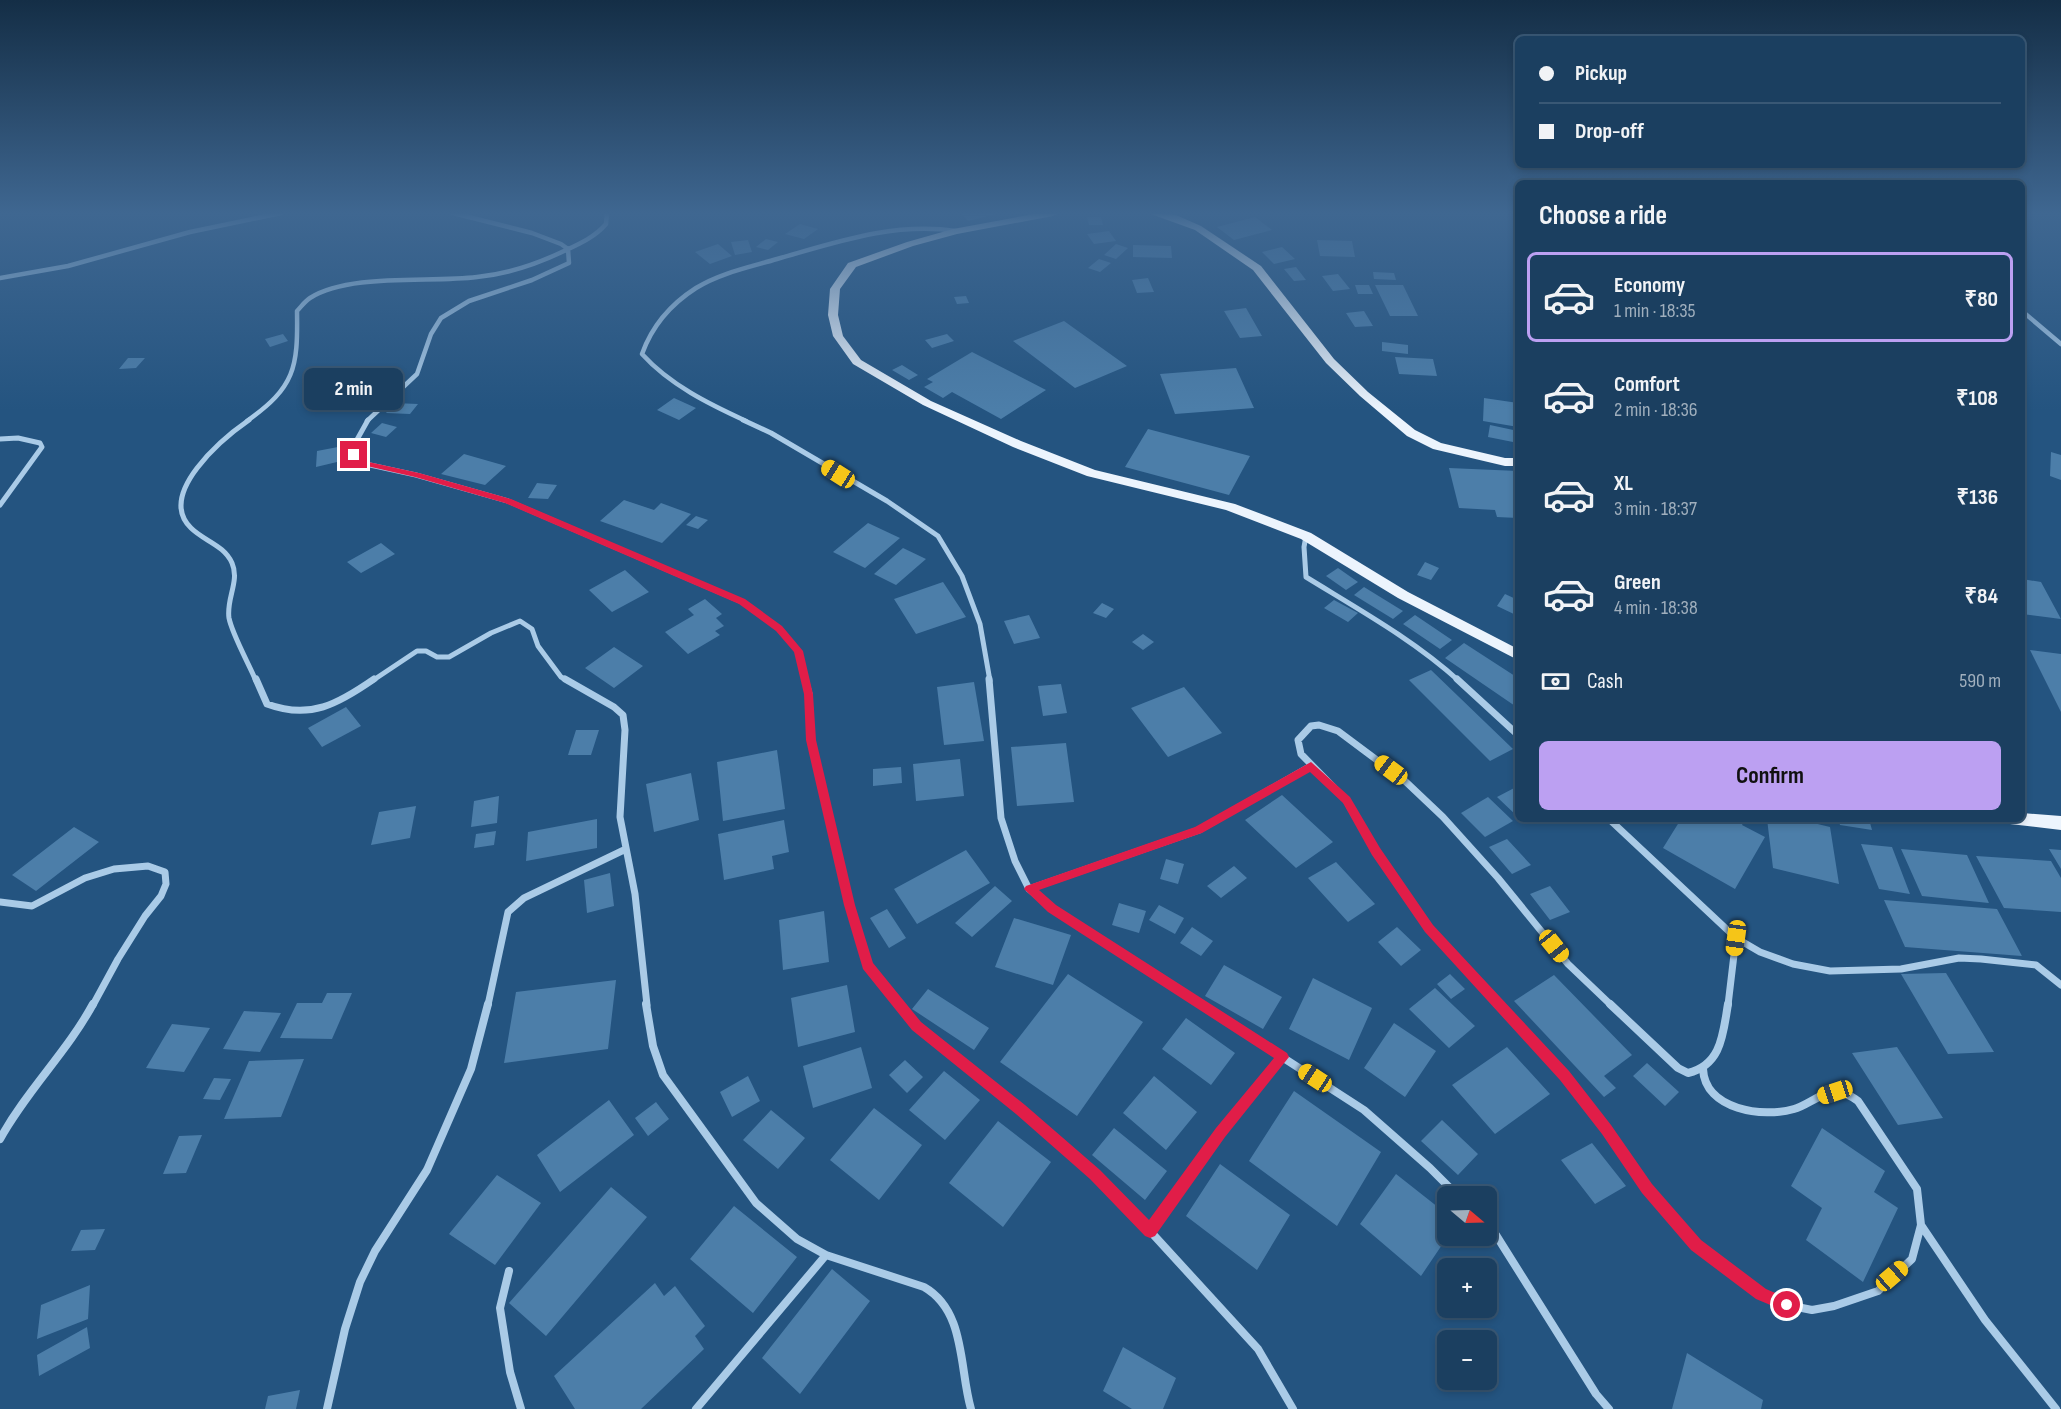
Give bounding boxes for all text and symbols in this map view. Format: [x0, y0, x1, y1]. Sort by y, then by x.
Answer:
text: Pickup [1575, 60, 1627, 87]
text: Drop-off [1575, 118, 1644, 145]
text: Choose a ride [1539, 200, 1667, 232]
icon: car [1542, 270, 1596, 324]
text: Economy [1614, 272, 1685, 299]
text: ₹80 [1965, 286, 1998, 313]
text: 1 min · 18:35 [1614, 299, 1696, 323]
callout: 2 min [304, 368, 404, 410]
icon: car [1542, 369, 1596, 423]
text: Comfort [1614, 371, 1680, 398]
text: 2 min [334, 377, 373, 401]
text: ₹108 [1956, 385, 1998, 412]
text: 2 min · 18:36 [1614, 398, 1698, 422]
route end [340, 441, 367, 468]
car [818, 457, 858, 491]
icon: car [1542, 468, 1596, 522]
text: XL [1614, 470, 1633, 497]
text: ₹136 [1957, 484, 1998, 511]
text: 3 min · 18:37 [1614, 497, 1697, 521]
icon: car [1542, 567, 1596, 621]
text: Green [1614, 569, 1661, 596]
text: ₹84 [1965, 583, 1998, 610]
text: 4 min · 18:38 [1614, 596, 1698, 620]
icon: cash [1539, 665, 1572, 698]
text: Cash [1587, 668, 1623, 695]
text: 590 m [1959, 669, 2001, 693]
button: Confirm [1539, 741, 2001, 810]
car [1371, 752, 1411, 788]
car [1725, 919, 1747, 957]
car [1536, 926, 1572, 966]
car [1295, 1061, 1335, 1095]
car [1815, 1078, 1855, 1106]
north arrow [1437, 1186, 1497, 1246]
map controls [1437, 1186, 1497, 1390]
car [1873, 1257, 1911, 1295]
button: + [1437, 1258, 1497, 1318]
route start [1773, 1291, 1800, 1318]
button: − [1437, 1330, 1497, 1390]

